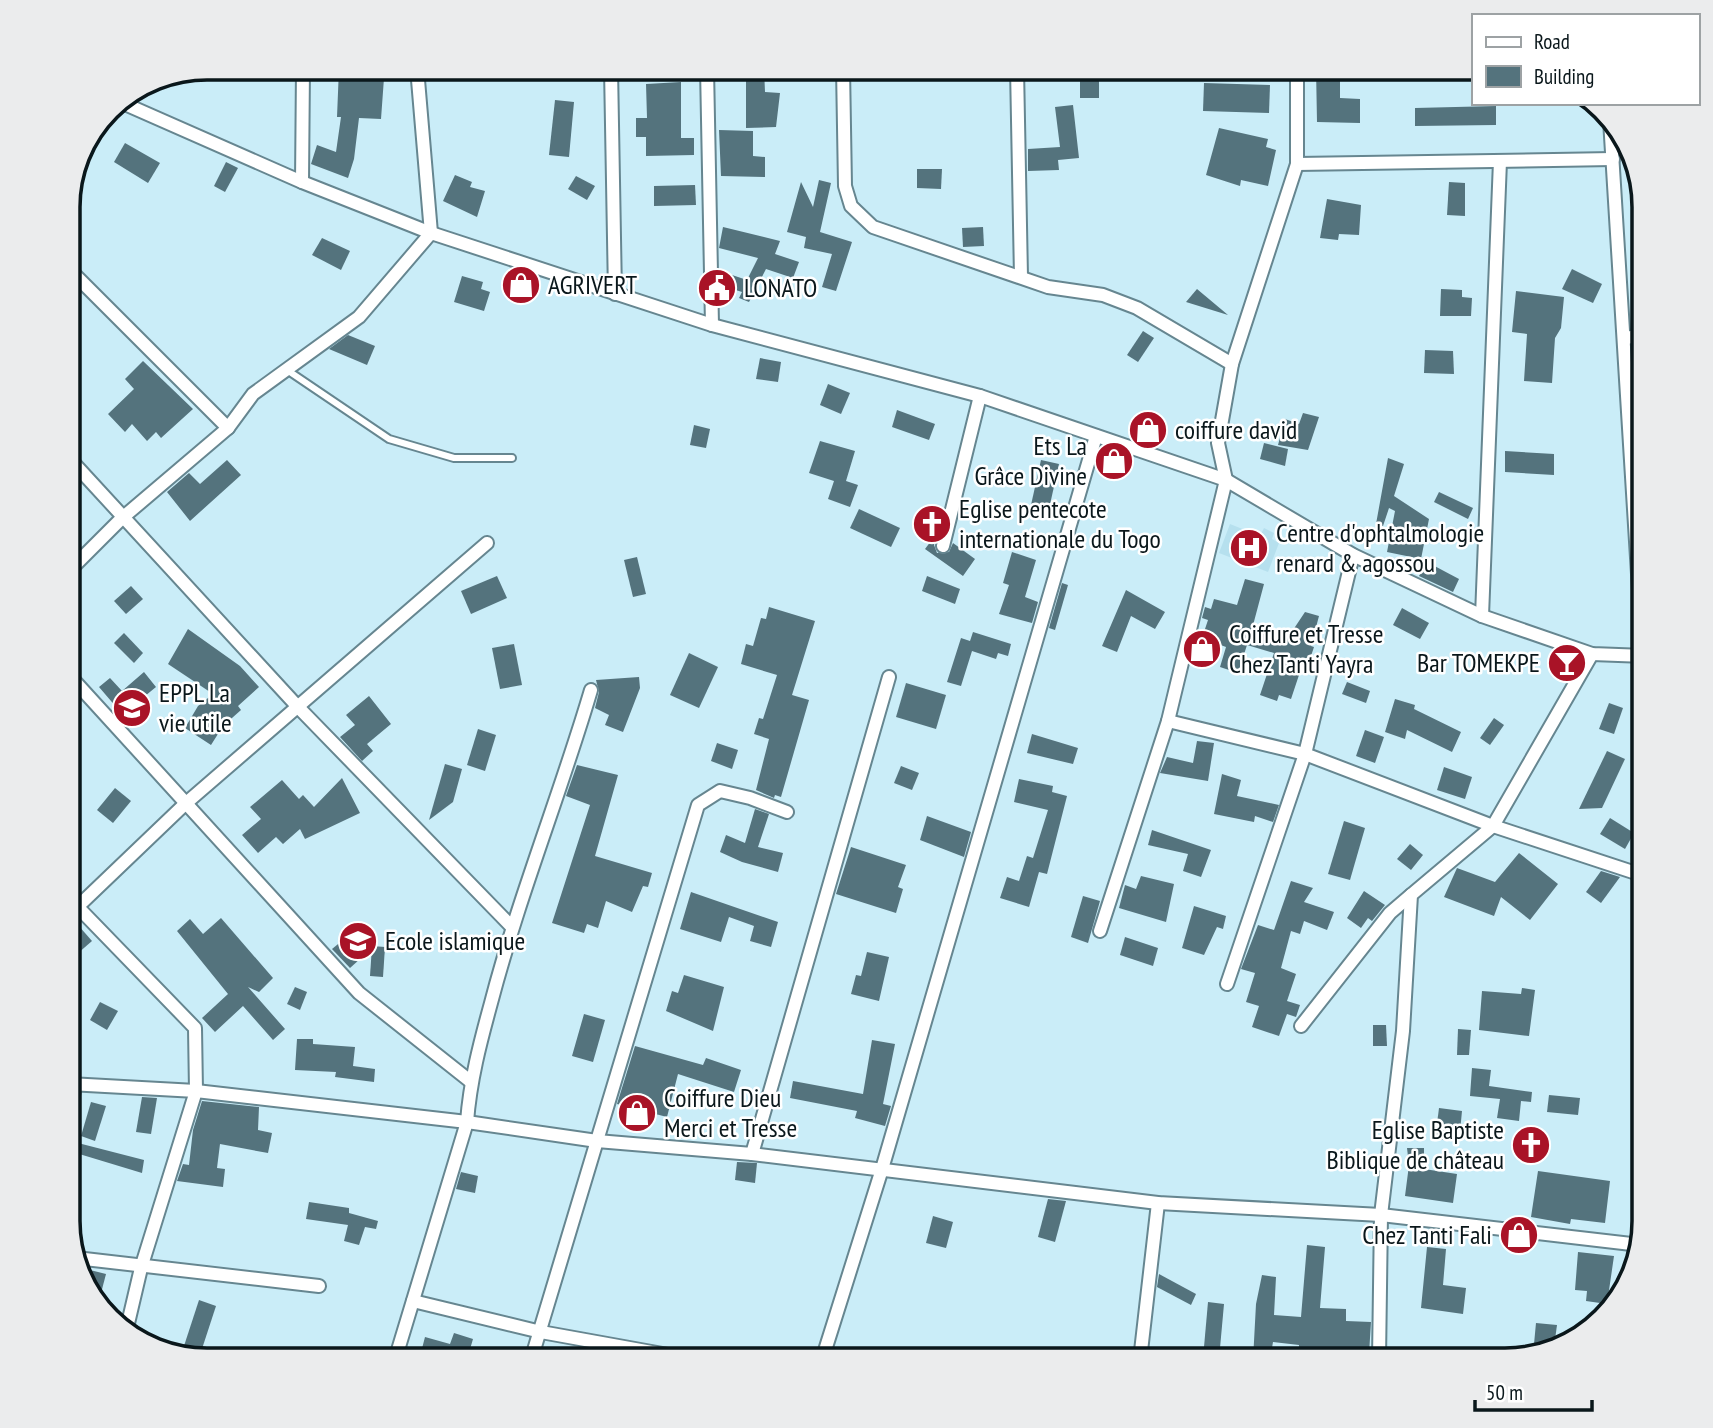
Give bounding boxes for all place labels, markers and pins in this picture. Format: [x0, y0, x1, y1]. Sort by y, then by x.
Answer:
shop icon: AGRIVERT [500, 264, 542, 306]
public building icon: LONATO [696, 267, 738, 309]
place label: AGRIVERT [548, 268, 638, 301]
place label: LONATO [744, 271, 817, 304]
shop icon: coiffure david [1127, 409, 1169, 451]
place label: coiffure david [1175, 413, 1297, 446]
place label: Ets La Grâce Divine [974, 429, 1087, 492]
shop icon: Ets La Grâce Divine [1093, 440, 1135, 482]
place label: Eglise pentecote internationale du Togo [959, 492, 1161, 555]
church icon: Eglise pentecote internationale du Togo [911, 503, 953, 545]
place label: Centre d'ophtalmologie renard & agossou [1276, 516, 1484, 579]
hospital icon: Centre d'ophtalmologie renard & agossou [1228, 527, 1270, 569]
place label: Coiffure et Tresse Chez Tanti Yayra [1229, 617, 1383, 680]
shop icon: Coiffure et Tresse Chez Tanti Yayra [1181, 628, 1223, 670]
bar icon: Bar TOMEKPE [1546, 642, 1588, 684]
place label: Bar TOMEKPE [1417, 646, 1540, 679]
place label: EPPL La vie utile [159, 676, 232, 739]
school or university icon: EPPL La vie utile [111, 687, 153, 729]
school or university icon: Ecole islamique [337, 920, 379, 962]
place label: Ecole islamique [385, 924, 525, 957]
place label: Coiffure Dieu Merci et Tresse [664, 1081, 797, 1144]
shop icon: Coiffure Dieu Merci et Tresse [616, 1092, 658, 1134]
place label: Eglise Baptiste Biblique de château [1326, 1113, 1504, 1176]
church icon: Eglise Baptiste Biblique de château [1510, 1124, 1552, 1166]
shop icon: Chez Tanti Fali [1498, 1214, 1540, 1256]
place label: Chez Tanti Fali [1362, 1218, 1492, 1251]

